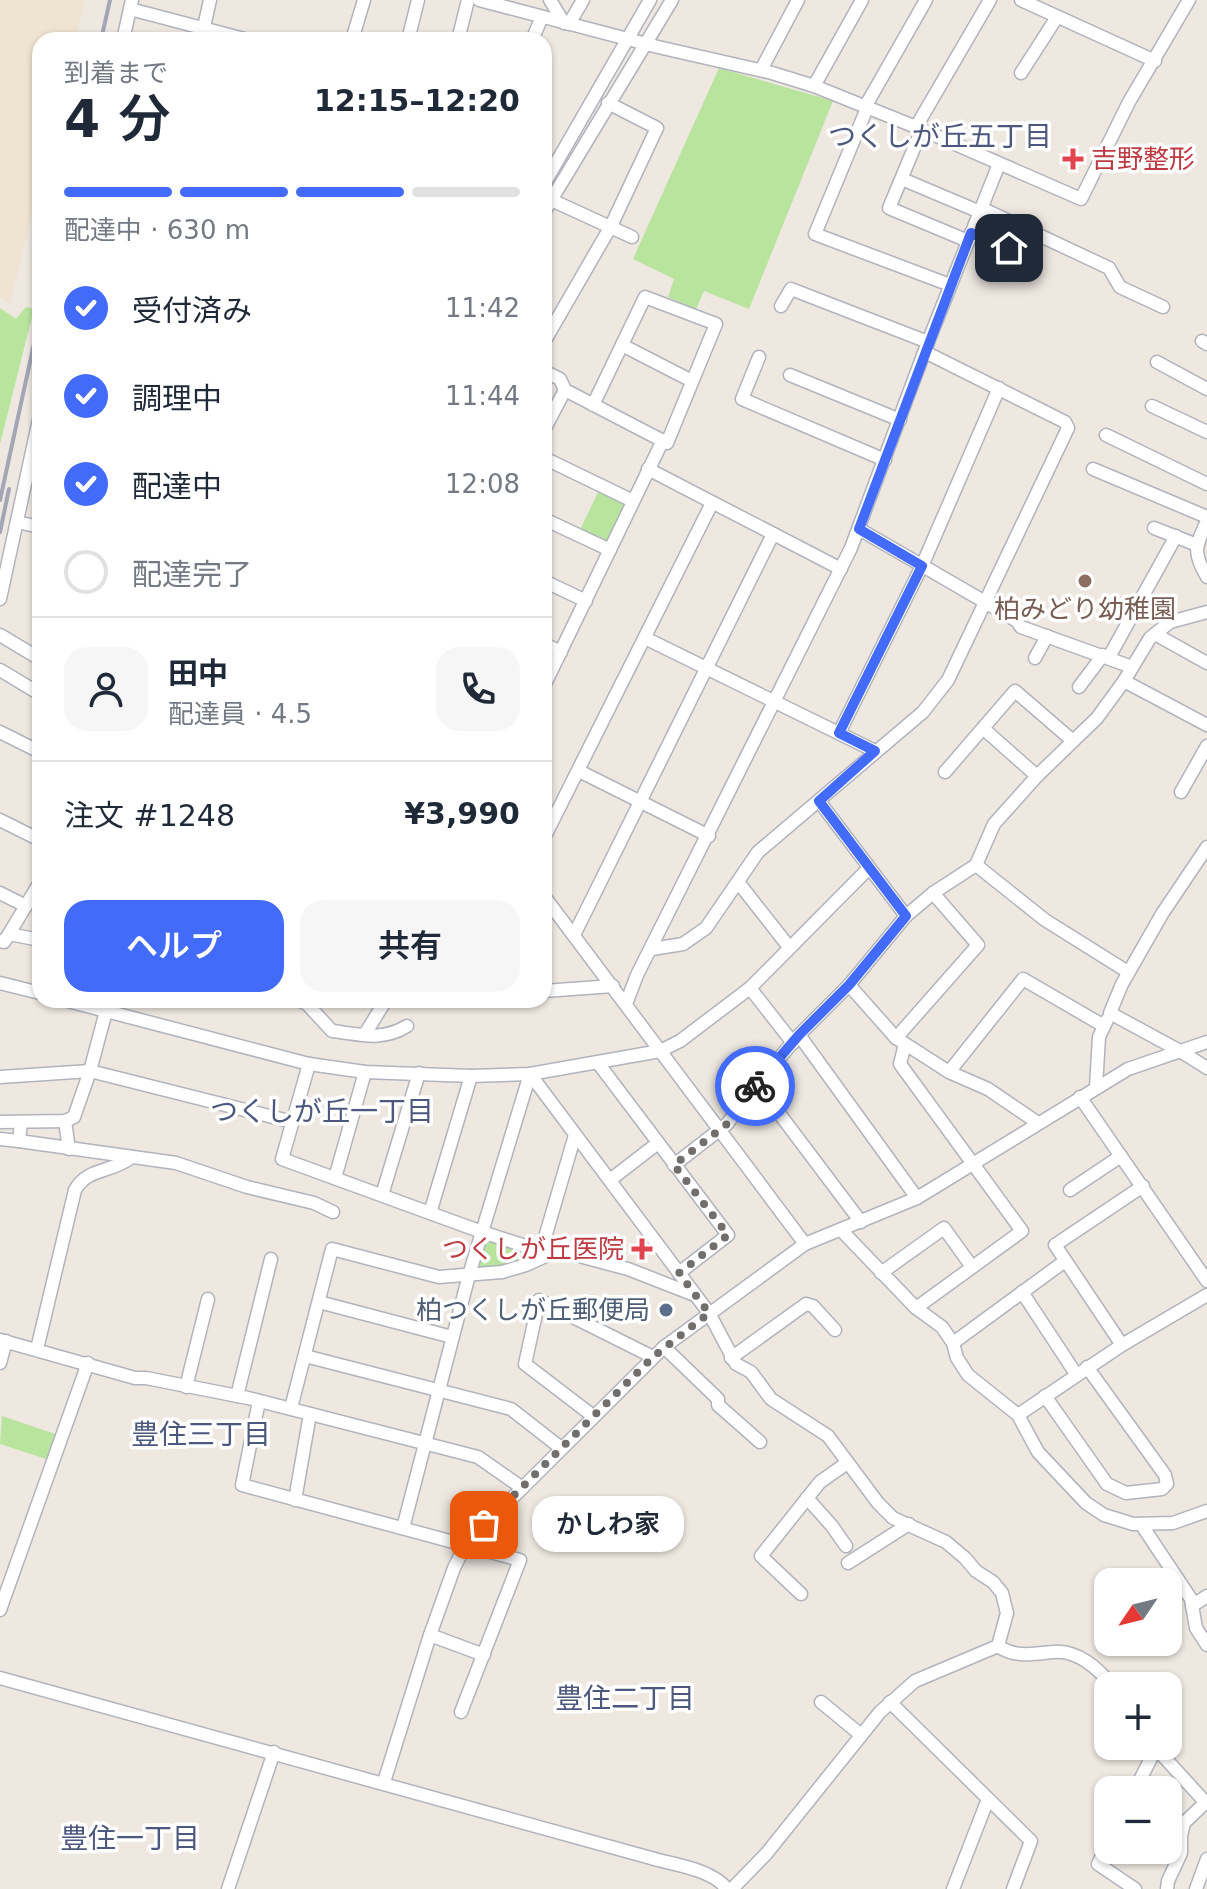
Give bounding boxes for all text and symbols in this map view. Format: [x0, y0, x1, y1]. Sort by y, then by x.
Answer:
text: 到着まで [64, 58, 168, 88]
text: 12:15–12:20 [314, 83, 520, 118]
text: 4 分 [64, 89, 170, 149]
district label: つくしが丘五丁目 [828, 120, 1052, 153]
place label: 吉野整形 [1091, 144, 1195, 174]
marker: 吉野整形 [1062, 148, 1084, 170]
pin [975, 214, 1043, 282]
text: 配達中 · 630 m [64, 215, 250, 245]
icon: home [987, 226, 1031, 270]
icon: check [64, 286, 108, 330]
text: 受付済み [132, 293, 252, 328]
text: 11:42 [445, 293, 520, 323]
icon: check [64, 374, 108, 418]
text: 調理中 [132, 381, 222, 416]
text: 11:44 [445, 381, 520, 411]
icon: check [64, 462, 108, 506]
text: 配達中 [132, 469, 222, 504]
text: 12:08 [445, 469, 520, 499]
text: 配達完了 [132, 557, 252, 592]
marker: 柏みどり幼稚園 [1076, 572, 1094, 590]
place label: 柏みどり幼稚園 [994, 594, 1176, 624]
button: person [64, 647, 148, 731]
button: phone [436, 647, 520, 731]
text: 田中 [168, 656, 228, 691]
text: 配達員 · 4.5 [168, 699, 312, 729]
text: ¥3,990 [404, 796, 520, 831]
text: 注文 #1248 [64, 798, 235, 833]
button: ヘルプ [64, 900, 284, 992]
button: 共有 [300, 900, 520, 992]
courier [715, 1046, 795, 1126]
icon: bike [733, 1064, 777, 1108]
district label: つくしが丘一丁目 [210, 1095, 434, 1128]
place label: つくしが丘医院 [442, 1234, 624, 1264]
marker: つくしが丘医院 [631, 1238, 653, 1260]
place label: 柏つくしが丘郵便局 [416, 1295, 650, 1325]
marker: 柏つくしが丘郵便局 [657, 1301, 675, 1319]
district label: 豊住三丁目 [131, 1418, 271, 1451]
pin [450, 1491, 518, 1559]
callout: かしわ家 [532, 1497, 684, 1553]
icon: bag [462, 1503, 506, 1547]
text: かしわ家 [556, 1509, 660, 1539]
north arrow [1094, 1568, 1182, 1656]
map controls [1094, 1568, 1182, 1864]
button: + [1094, 1672, 1182, 1760]
district label: 豊住二丁目 [555, 1682, 695, 1715]
button: − [1094, 1776, 1182, 1864]
district label: 豊住一丁目 [60, 1822, 200, 1855]

